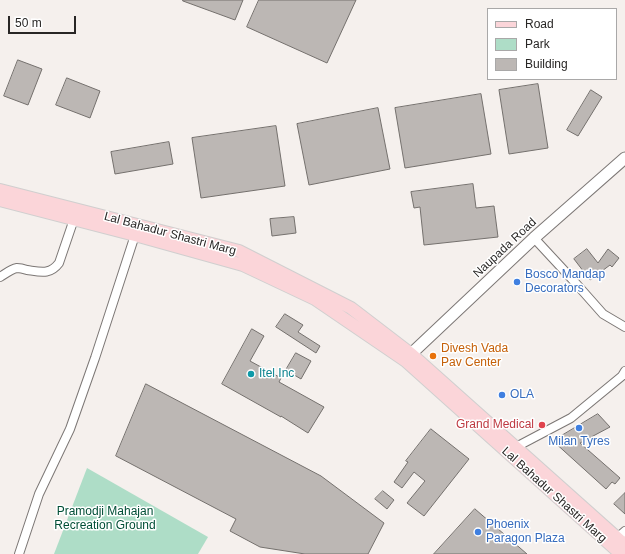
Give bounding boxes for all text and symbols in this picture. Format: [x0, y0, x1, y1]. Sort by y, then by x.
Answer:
scale bar [10, 8, 78, 34]
legend [487, 8, 617, 80]
text: 50 m [15, 16, 42, 30]
text: Road [525, 17, 554, 31]
text: Park [525, 37, 550, 51]
text: Building [525, 57, 568, 71]
street label: Lal Bahadur Shastri Marg [102, 209, 238, 259]
street label: Naupada Road [471, 215, 539, 281]
place label: Bosco Mandap Decorators [525, 268, 605, 296]
marker: Bosco Mandap Decorators [512, 277, 522, 287]
place label: Divesh Vada Pav Center [441, 342, 508, 370]
marker: Divesh Vada Pav Center [428, 351, 438, 361]
place label: Itel Inc [259, 367, 294, 381]
marker: Itel Inc [246, 369, 256, 379]
place label: OLA [510, 388, 534, 402]
marker: OLA [497, 390, 507, 400]
place label: Grand Medical [456, 418, 534, 432]
marker: Grand Medical [537, 420, 547, 430]
marker: Milan Tyres [574, 423, 584, 433]
place label: Milan Tyres [548, 435, 610, 449]
street label: Lal Bahadur Shastri Marg [499, 444, 609, 546]
park label: Pramodji Mahajan Recreation Ground [54, 505, 156, 533]
place label: Phoenix Paragon Plaza [486, 518, 565, 546]
marker: Phoenix Paragon Plaza [473, 527, 483, 537]

